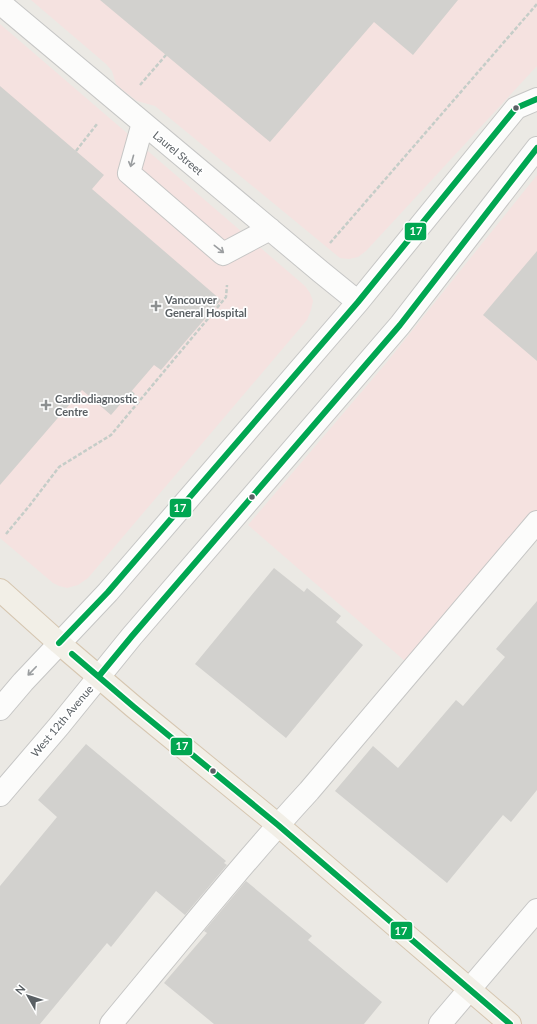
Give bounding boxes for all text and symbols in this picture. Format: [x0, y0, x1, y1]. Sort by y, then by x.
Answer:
unlabelled marker [511, 103, 521, 113]
street label: Laurel Street [151, 128, 206, 177]
one-way arrow [128, 154, 135, 167]
line badge: 17 [404, 222, 427, 241]
text: 17 [410, 224, 422, 237]
one-way arrow [213, 245, 224, 253]
place label: Vancouver General Hospital [164, 293, 247, 319]
marker: Vancouver General Hospital [150, 300, 162, 312]
place label: Cardiodiagnostic Centre [55, 392, 138, 418]
marker: Cardiodiagnostic Centre [40, 399, 52, 411]
unlabelled marker [247, 492, 257, 502]
line badge: 17 [169, 498, 192, 518]
text: 17 [174, 501, 186, 514]
one-way arrow [28, 666, 37, 677]
street label: West 12th Avenue [28, 682, 96, 759]
line badge: 17 [170, 737, 193, 756]
text: 17 [176, 739, 188, 752]
unlabelled marker [208, 766, 218, 776]
line badge: 17 [390, 921, 413, 940]
text: 17 [395, 924, 407, 937]
north arrow [8, 976, 48, 1016]
text: N [12, 982, 28, 997]

